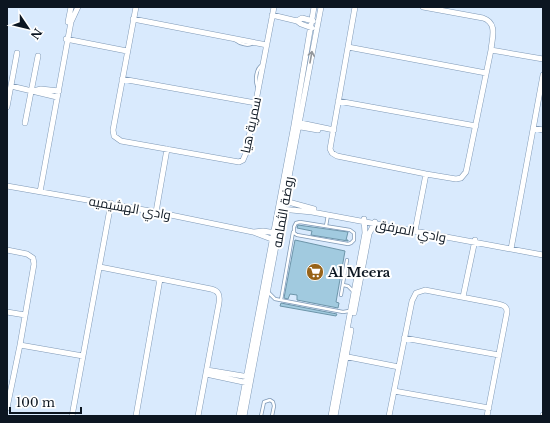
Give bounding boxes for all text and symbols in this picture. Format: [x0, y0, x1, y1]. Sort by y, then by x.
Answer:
north arrow [8, 8, 48, 48]
text: N [27, 25, 45, 43]
one-way arrow [307, 50, 315, 63]
street label: سمرية هيا [237, 95, 265, 155]
street label: روضة الثمامه [268, 175, 298, 249]
street label: وادي الهشيميه [87, 192, 172, 226]
street label: وادي المرفق [374, 216, 448, 248]
supermarket icon: Al Meera [305, 262, 325, 282]
place label: Al Meera [327, 264, 391, 281]
scale bar [10, 389, 81, 415]
text: 100 m [16, 395, 55, 410]

